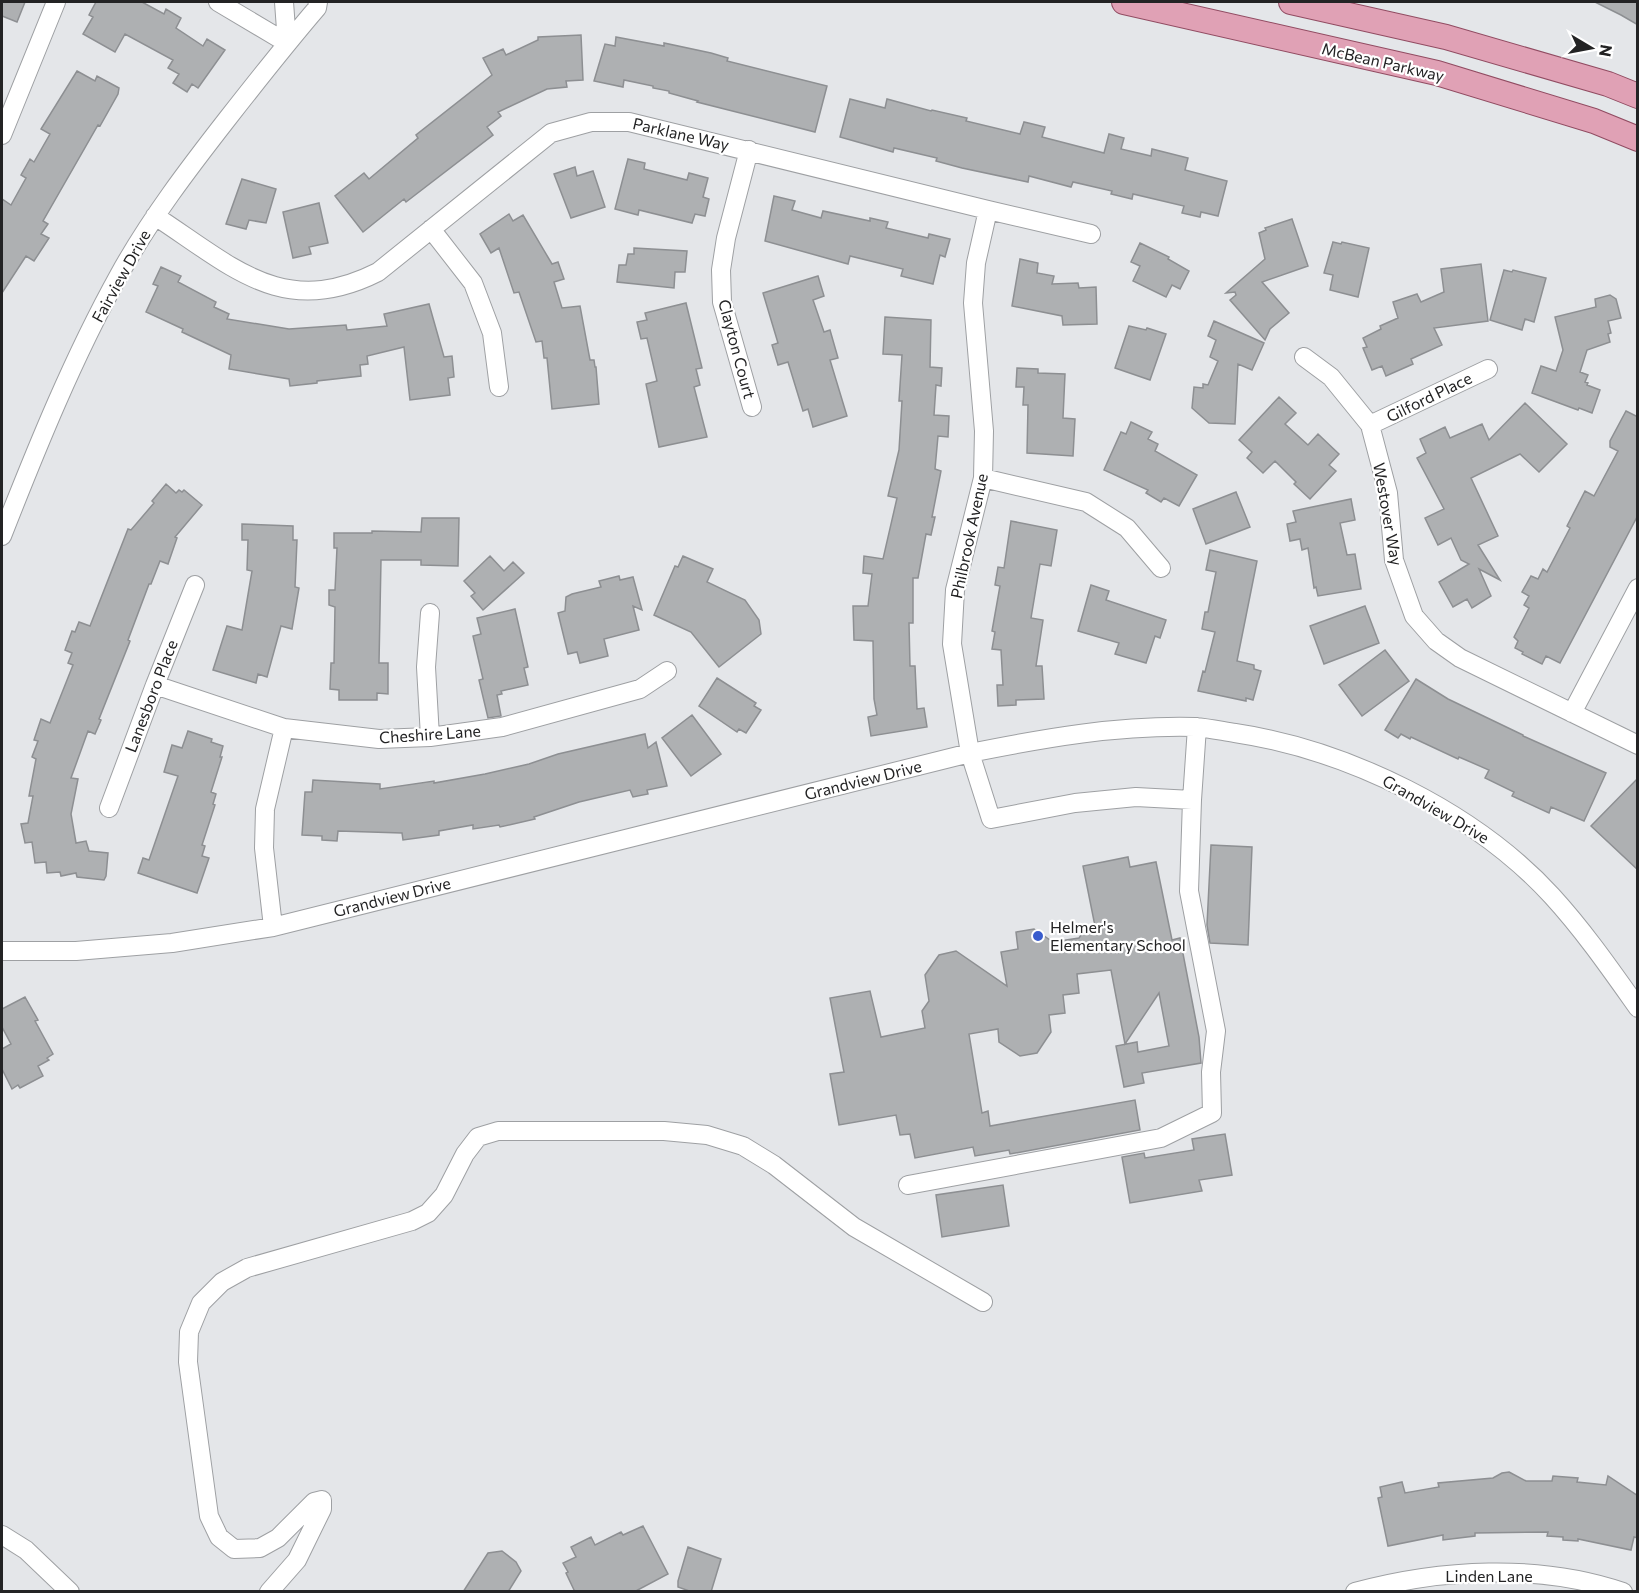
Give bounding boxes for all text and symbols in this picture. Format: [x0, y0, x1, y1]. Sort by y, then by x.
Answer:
north arrow [1561, 18, 1621, 78]
street label: McBean Parkway [1320, 38, 1446, 85]
text: N [1596, 43, 1617, 58]
street label: Parklane Way [631, 113, 731, 154]
street label: Fairview Drive [87, 226, 154, 325]
street label: Clayton Court [715, 297, 760, 401]
street label: Gilford Place [1383, 368, 1475, 425]
street label: Westover Way [1370, 461, 1407, 567]
street label: Philbrook Avenue [946, 472, 991, 600]
street label: Lanesboro Place [120, 637, 181, 755]
street label: Cheshire Lane [378, 720, 481, 747]
street label: Grandview Drive [802, 756, 923, 803]
street label: Grandview Drive [1380, 770, 1493, 847]
street label: Grandview Drive [331, 873, 452, 920]
place label: Helmer's Elementary School [1050, 917, 1186, 954]
marker: Helmer's Elementary School [1031, 929, 1045, 943]
street label: Linden Lane [1445, 1566, 1533, 1585]

